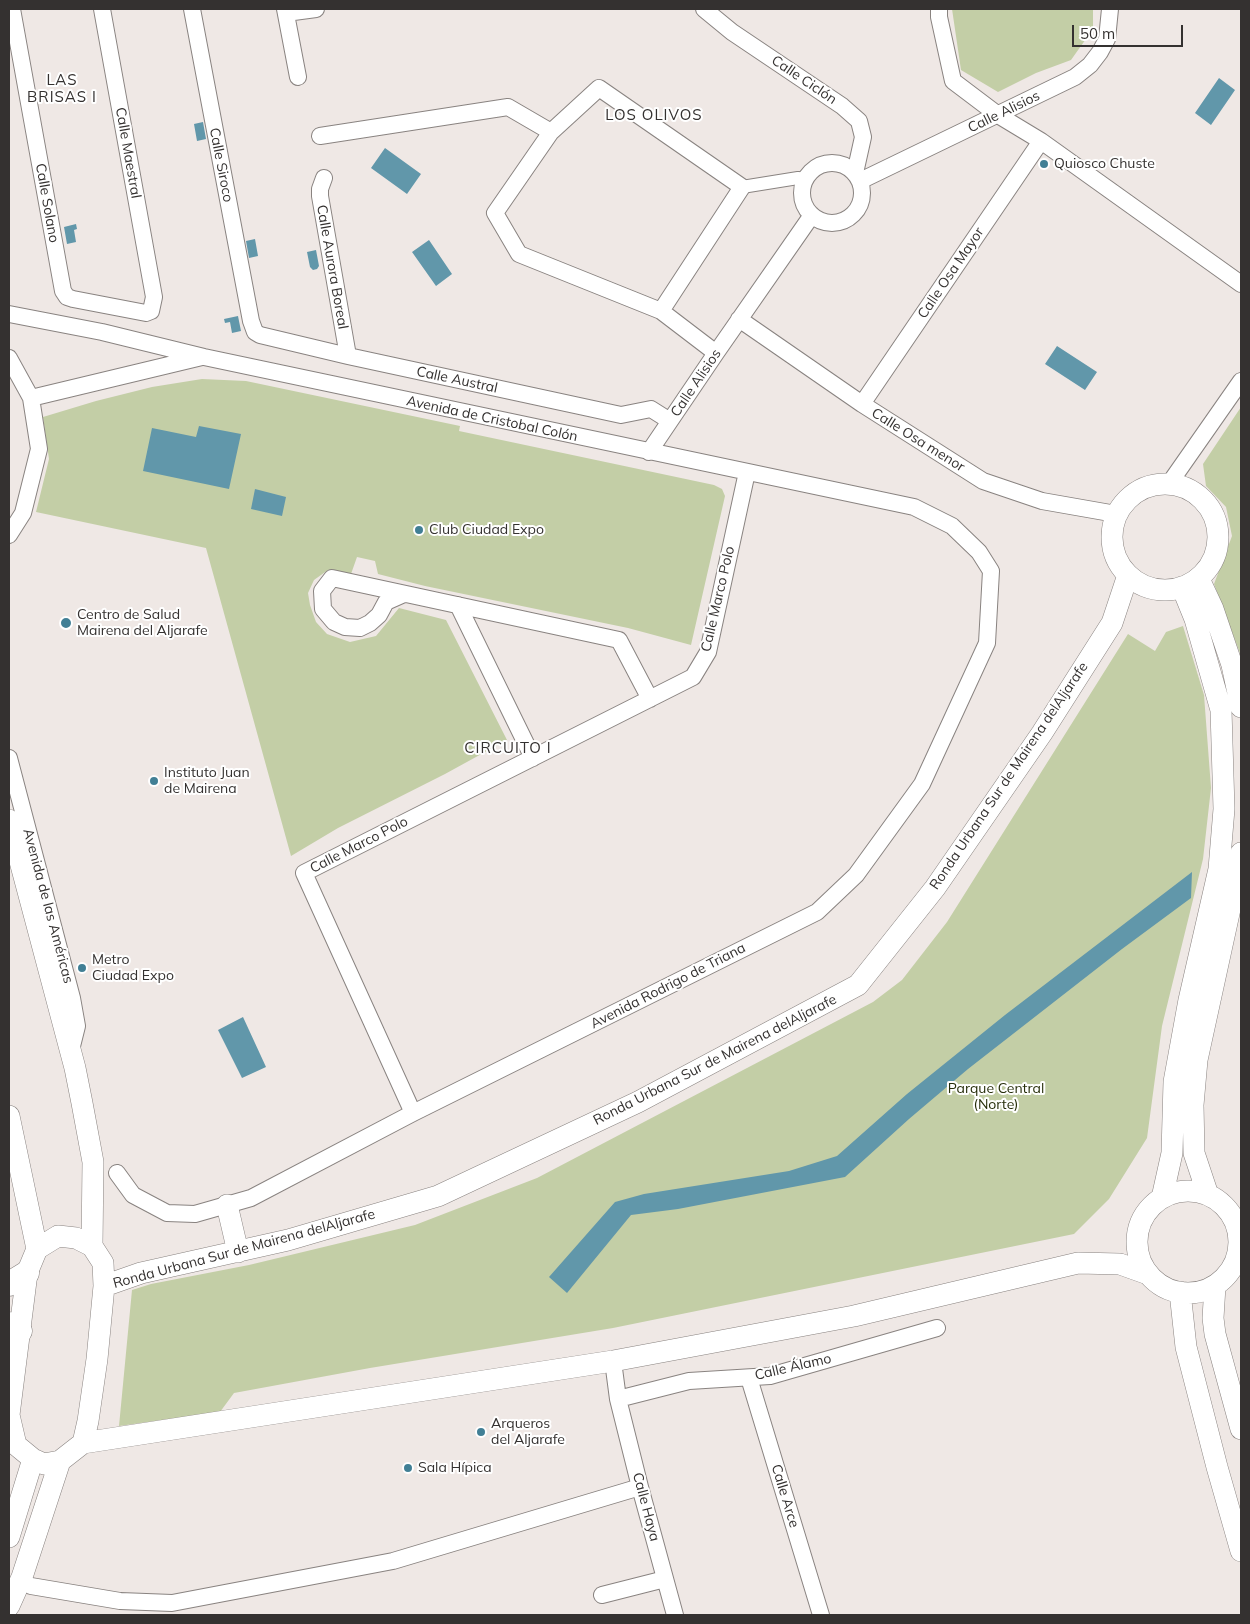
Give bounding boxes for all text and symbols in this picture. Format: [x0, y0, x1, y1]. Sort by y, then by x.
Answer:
scale bar [1075, 15, 1186, 47]
text: 50 m [1080, 24, 1115, 43]
street label: Calle Ciclón [768, 52, 840, 108]
district label: LAS BRISAS I [26, 71, 98, 106]
street label: Calle Alisios [965, 87, 1043, 137]
street label: Calle Maestral [112, 106, 144, 200]
district label: LOS OLIVOS [604, 106, 704, 124]
street label: Calle Siroco [206, 126, 236, 204]
place label: Quiosco Chuste [1054, 156, 1155, 172]
marker: Quiosco Chuste [1038, 158, 1050, 170]
street label: Calle Solano [32, 162, 62, 244]
street label: Calle Aurora Boreal [313, 204, 351, 330]
street label: Calle Osa Mayor [914, 224, 988, 322]
street label: Calle Alisios [667, 346, 725, 420]
street label: Calle Austral [415, 363, 499, 397]
street label: Avenida de Cristobal Colón [405, 393, 579, 445]
street label: Calle Osa menor [868, 405, 968, 475]
place label: Club Ciudad Expo [429, 522, 544, 538]
marker: Club Ciudad Expo [413, 524, 425, 536]
street label: Calle Marco Polo [698, 545, 738, 653]
place label: Centro de Salud Mairena del Aljarafe [77, 607, 208, 640]
marker: Centro de Salud Mairena del Aljarafe [59, 616, 73, 630]
street label: Ronda Urbana Sur de Mairena delAljarafe [926, 659, 1092, 893]
district label: CIRCUITO I [463, 739, 553, 757]
place label: Instituto Juan de Mairena [164, 765, 250, 798]
marker: Instituto Juan de Mairena [148, 775, 160, 787]
street label: Calle Marco Polo [307, 813, 411, 877]
street label: Avenida de las Américas [19, 827, 77, 985]
street label: Avenida Rodrigo de Triana [588, 940, 748, 1032]
place label: Metro Ciudad Expo [92, 952, 174, 984]
marker: Metro Ciudad Expo [76, 962, 88, 974]
street label: Ronda Urbana Sur de Mairena delAljarafe [591, 991, 839, 1129]
park label: Parque Central (Norte) [948, 1081, 1044, 1114]
street label: Ronda Urbana Sur de Mairena delAljarafe [111, 1206, 377, 1292]
street label: Calle Álamo [753, 1350, 833, 1384]
place label: Arqueros del Aljarafe [491, 1416, 565, 1448]
marker: Arqueros del Aljarafe [475, 1426, 487, 1438]
place label: Sala Hípica [418, 1460, 492, 1476]
marker: Sala Hípica [402, 1462, 414, 1474]
street label: Calle Arce [767, 1462, 803, 1530]
street label: Calle Haya [629, 1471, 663, 1543]

